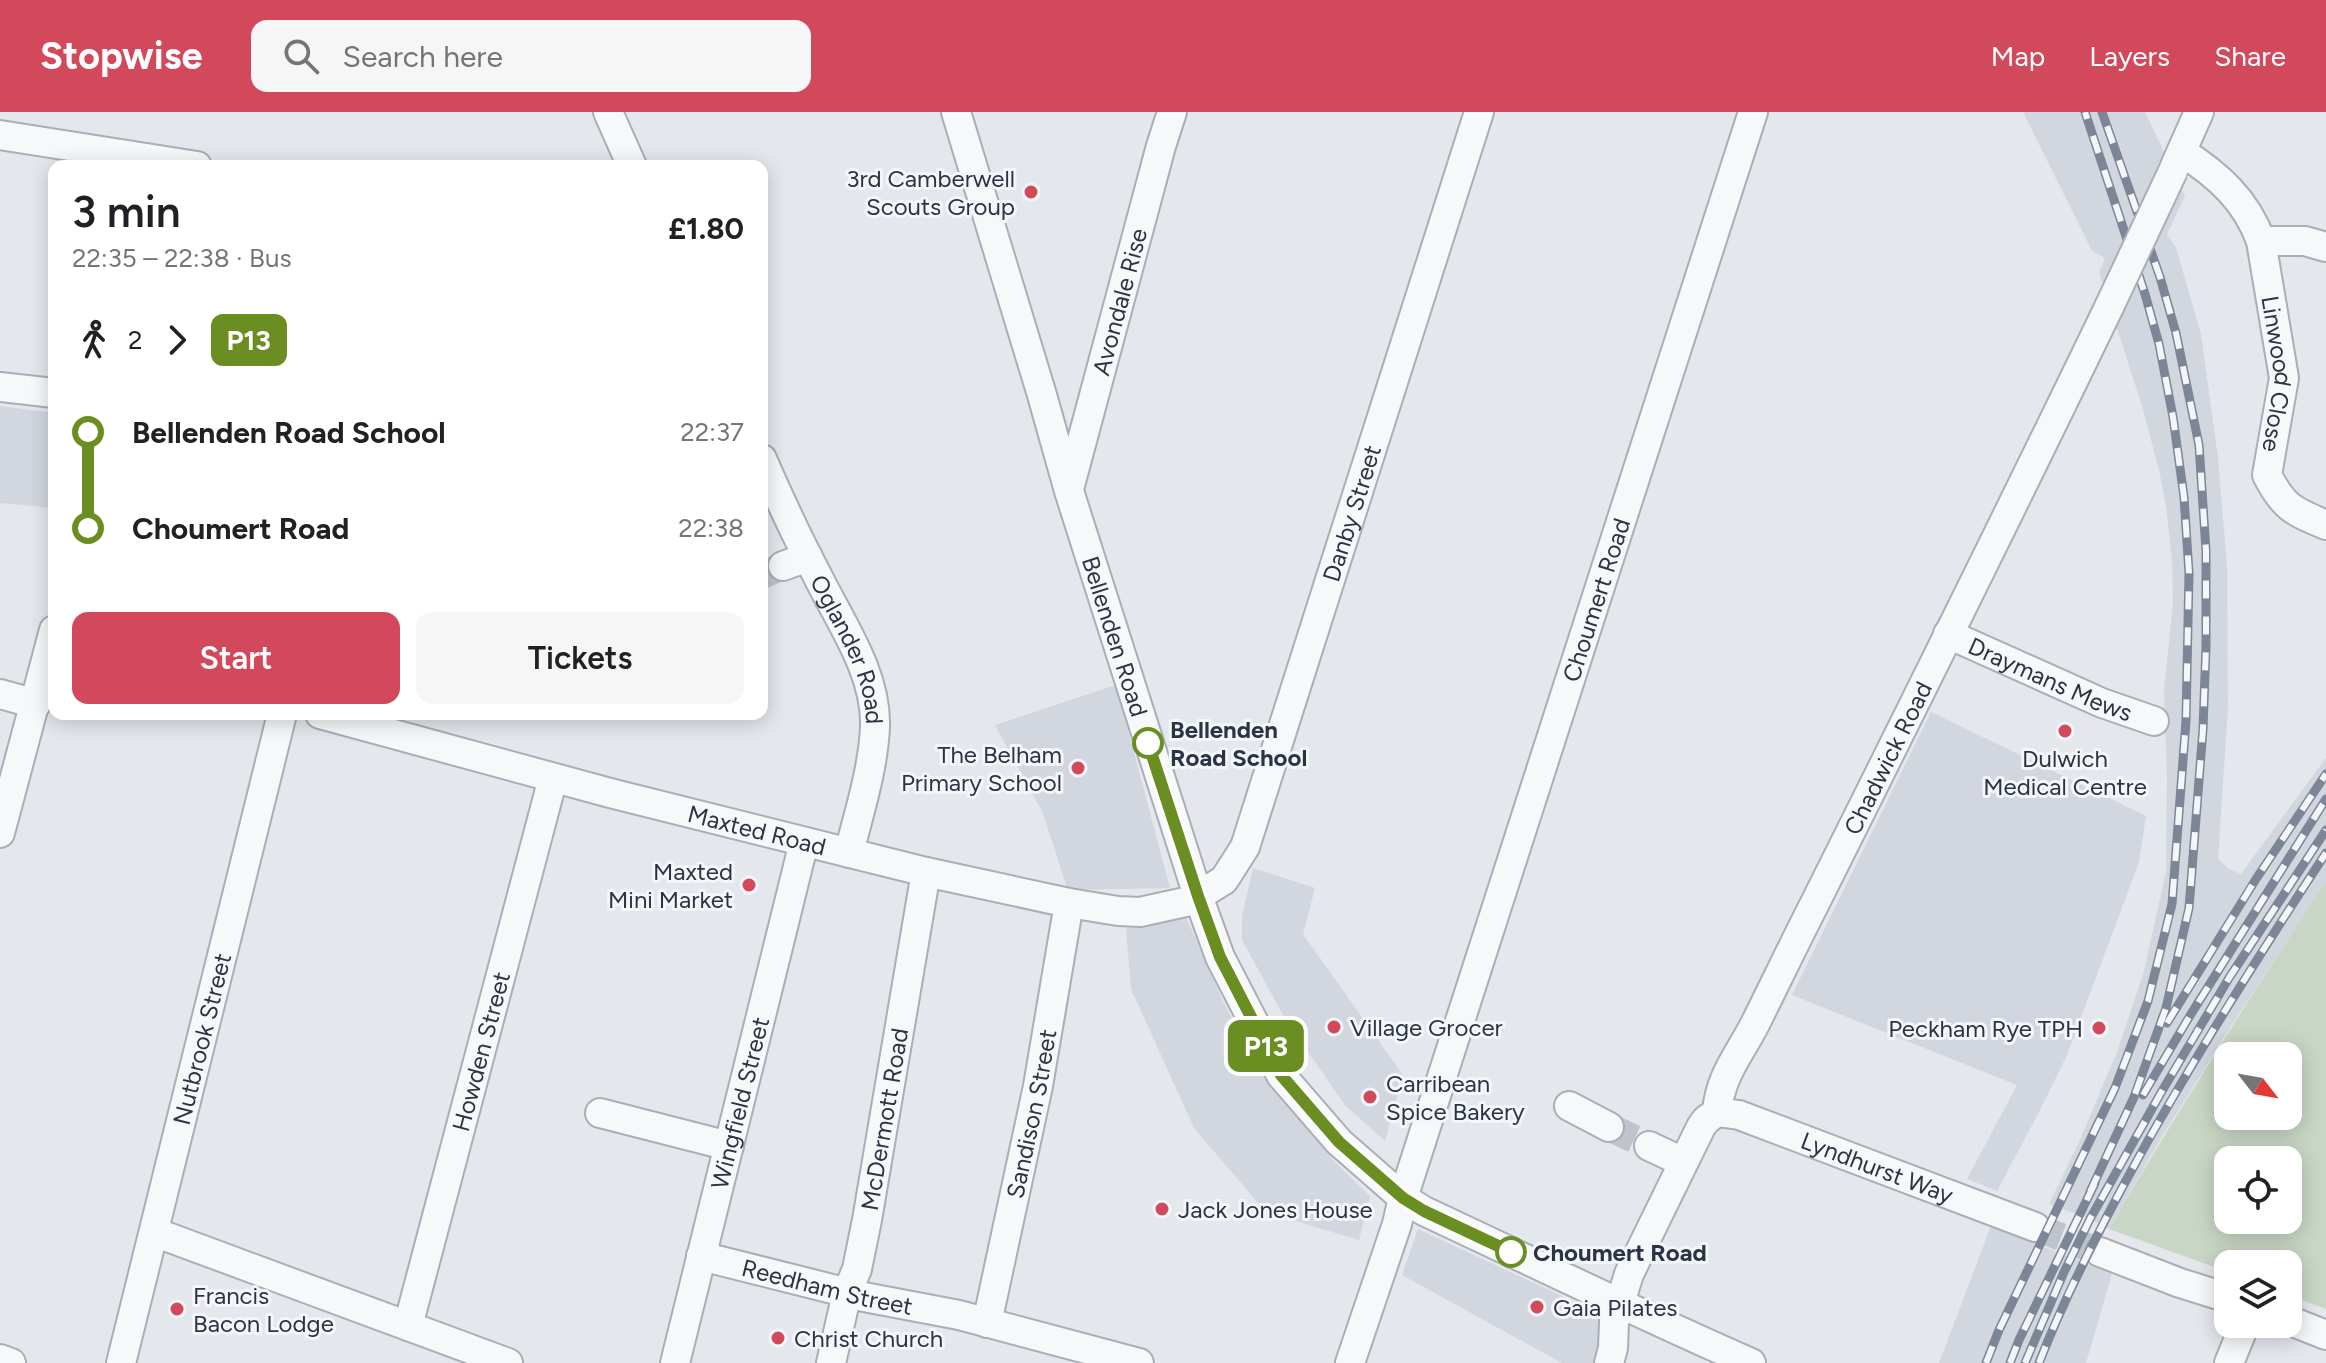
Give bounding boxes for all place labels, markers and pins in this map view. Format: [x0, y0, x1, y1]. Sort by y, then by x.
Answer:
place label: 3rd Camberwell Scouts Group [846, 164, 1015, 221]
marker: 3rd Camberwell Scouts Group [1022, 183, 1040, 201]
place label: Bellenden Road School [1170, 715, 1307, 772]
marker: Dulwich Medical Centre [2056, 722, 2074, 740]
marker: Bellenden Road School [1133, 728, 1163, 758]
place label: The Belham Primary School [901, 740, 1062, 797]
place label: Dulwich Medical Centre [1983, 744, 2147, 801]
marker: The Belham Primary School [1069, 759, 1087, 777]
place label: Maxted Mini Market [608, 857, 733, 914]
marker: Maxted Mini Market [740, 876, 758, 894]
place label: Village Grocer [1350, 1013, 1503, 1042]
place label: Peckham Rye TPH [1888, 1014, 2083, 1043]
marker: Village Grocer [1325, 1018, 1343, 1036]
marker: Peckham Rye TPH [2090, 1019, 2108, 1037]
place label: Carribean Spice Bakery [1386, 1069, 1525, 1126]
marker: Carribean Spice Bakery [1361, 1088, 1379, 1106]
place label: Jack Jones House [1178, 1195, 1373, 1224]
marker: Jack Jones House [1153, 1200, 1171, 1218]
marker: Choumert Road [1496, 1237, 1526, 1267]
place label: Choumert Road [1533, 1238, 1707, 1267]
place label: Francis Bacon Lodge [193, 1281, 334, 1338]
place label: Gaia Pilates [1553, 1293, 1678, 1322]
marker: Gaia Pilates [1528, 1298, 1546, 1316]
marker: Francis Bacon Lodge [168, 1300, 186, 1318]
place label: Christ Church [794, 1324, 943, 1353]
marker: Christ Church [769, 1329, 787, 1347]

